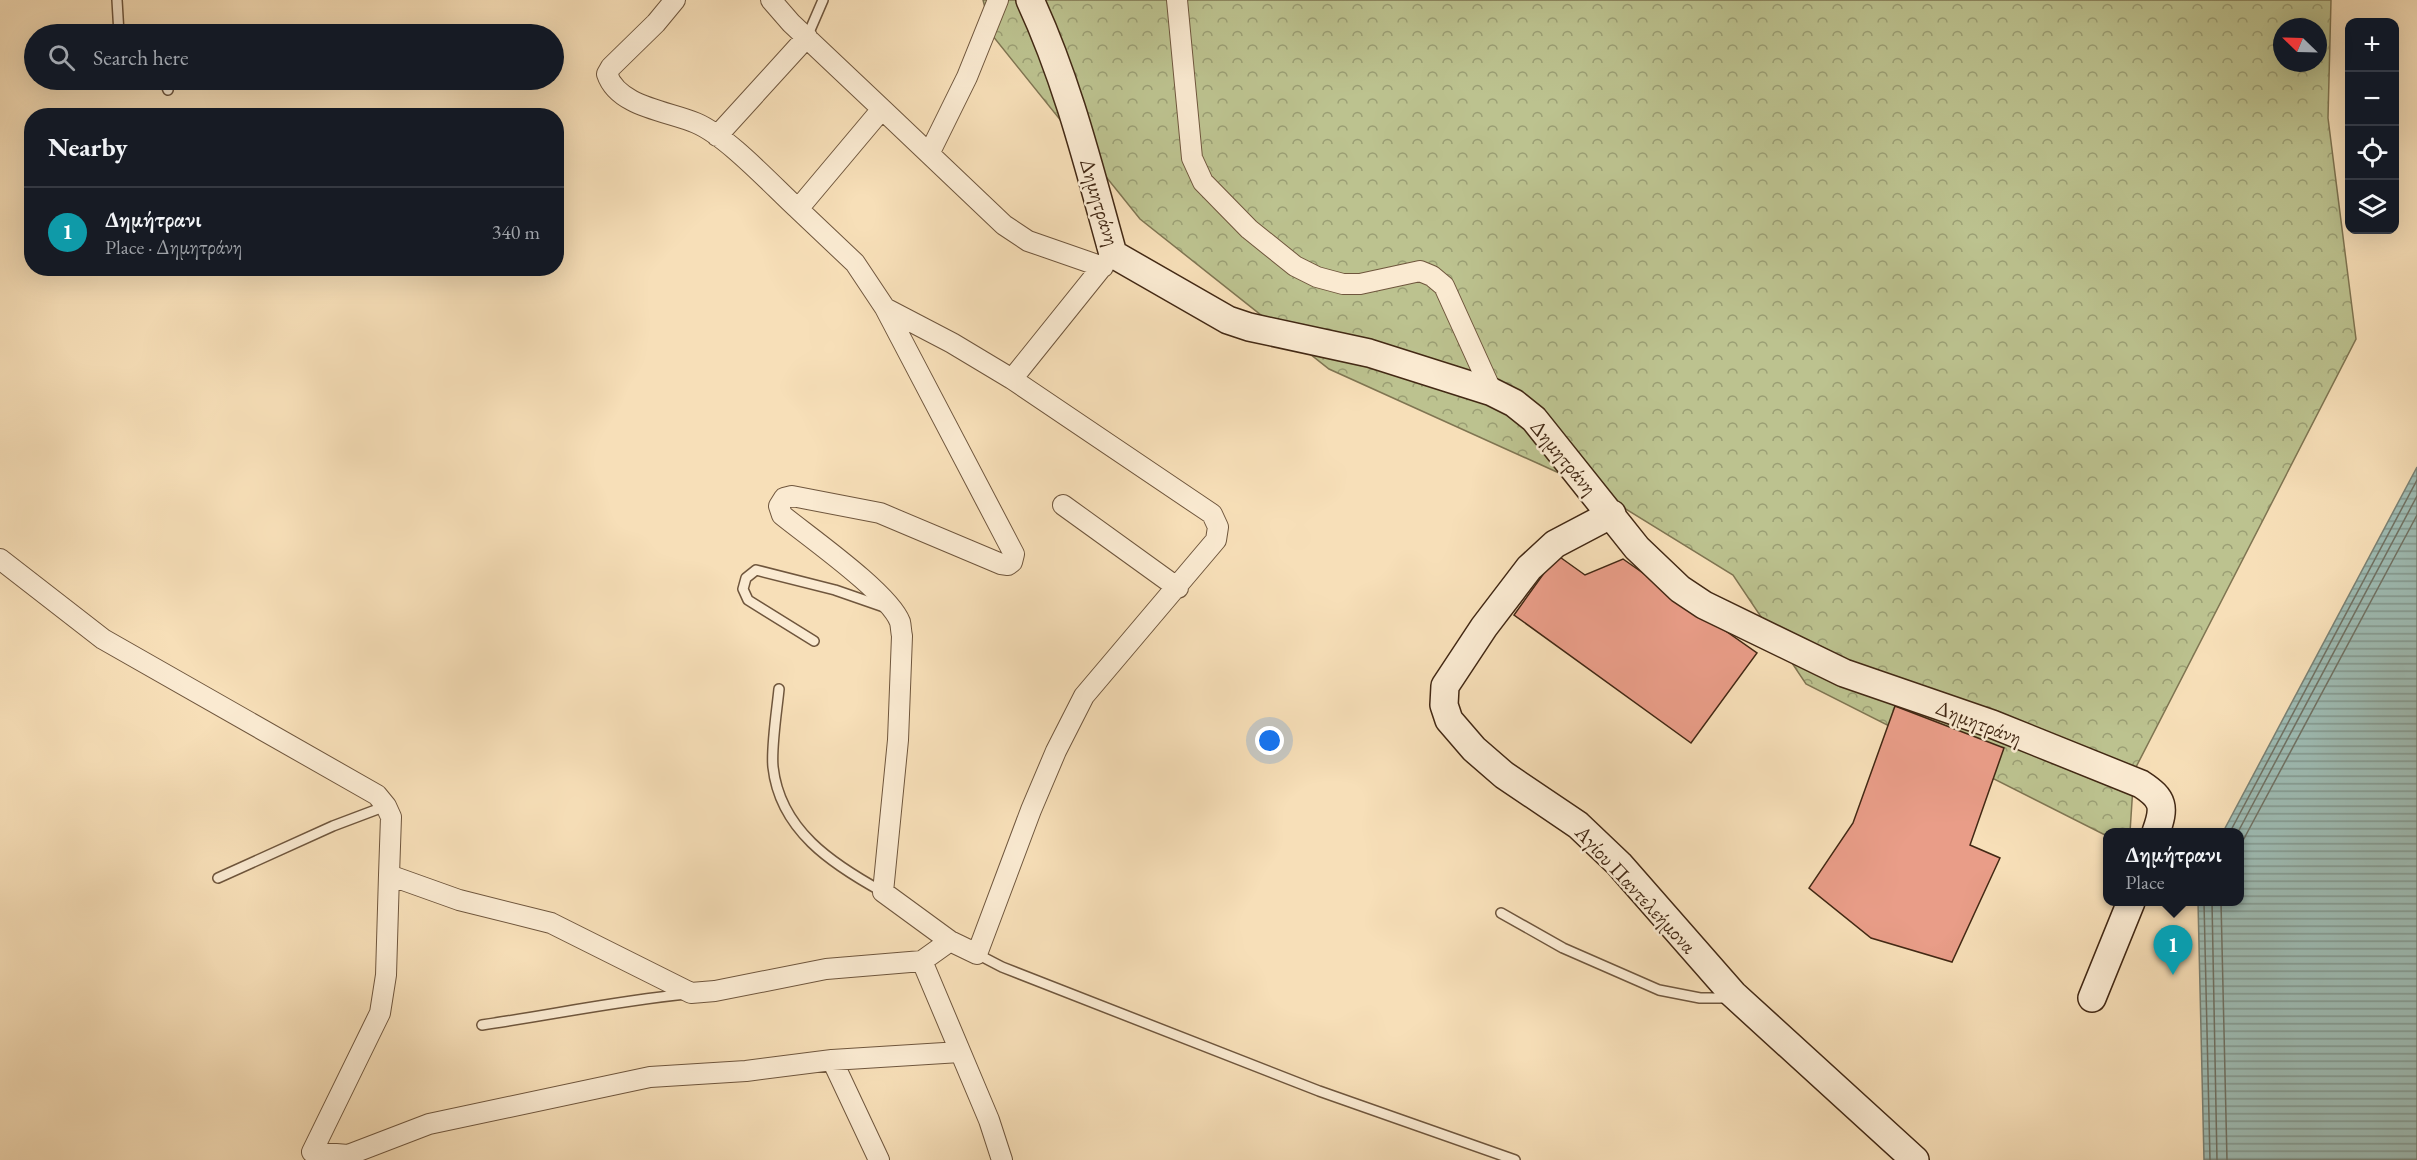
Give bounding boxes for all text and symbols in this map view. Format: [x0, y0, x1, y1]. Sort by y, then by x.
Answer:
north arrow [2273, 18, 2327, 72]
map controls [2345, 18, 2399, 234]
button: + [2345, 18, 2399, 72]
search box [24, 24, 564, 90]
icon: search [45, 41, 78, 74]
text: Search here [93, 43, 188, 72]
button: − [2345, 72, 2399, 126]
button: locate [2345, 126, 2399, 180]
text: Nearby [48, 130, 128, 164]
street label: Δημητράνη [1074, 155, 1126, 249]
button: layers [2345, 180, 2399, 234]
text: Δημήτρανι [105, 205, 202, 234]
text: 1 [62, 219, 73, 245]
text: 340 m [492, 219, 540, 245]
text: Place · Δημητράνη [105, 234, 242, 260]
street label: Δημητράνη [1525, 414, 1603, 500]
street label: Δημητράνη [1932, 693, 2026, 751]
your location [1255, 726, 1284, 755]
street label: Αγίου Παντελεήμονα [1569, 819, 1703, 959]
popup [2103, 828, 2244, 906]
text: Δημήτρανι [2125, 840, 2222, 869]
text: Place [2125, 869, 2165, 895]
pin: 1 [2154, 926, 2192, 975]

